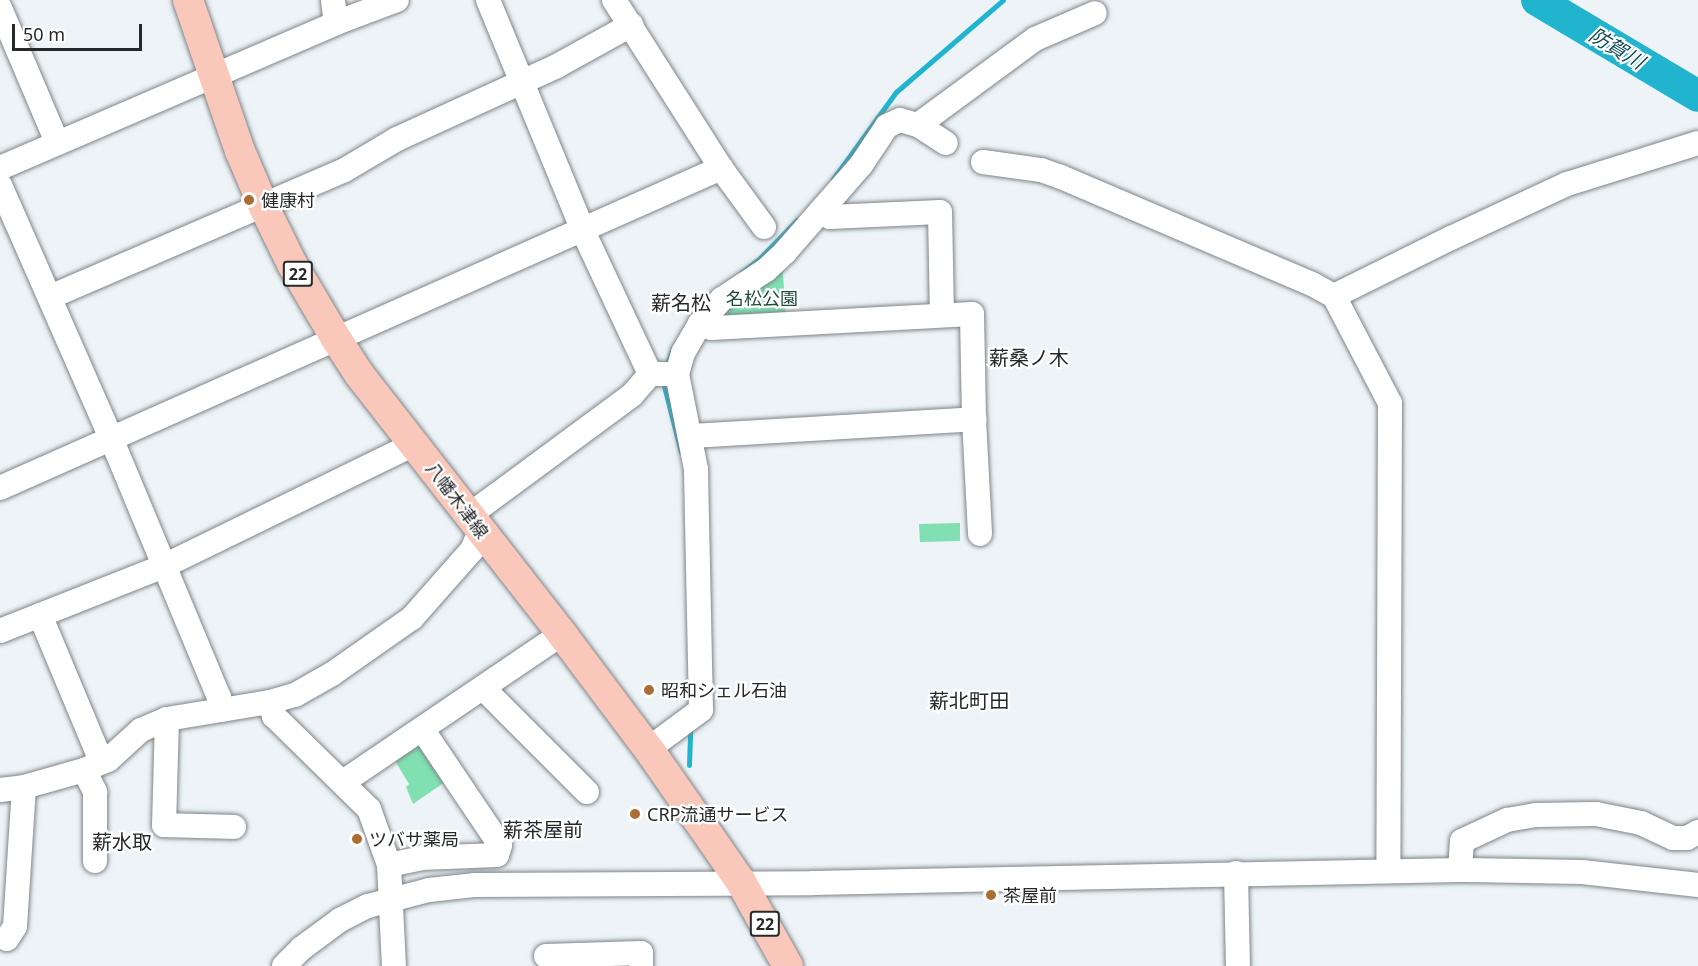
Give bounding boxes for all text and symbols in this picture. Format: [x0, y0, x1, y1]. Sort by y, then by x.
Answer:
scale bar [15, 12, 146, 50]
text: 50 m [23, 22, 65, 46]
water label: 防賀川 [1585, 22, 1649, 74]
place label: 健康村 [261, 189, 315, 211]
marker: 健康村 [242, 193, 256, 207]
road number: 22 [282, 261, 314, 287]
park label: 名松公園 [726, 287, 798, 309]
district label: 薪名松 [651, 290, 711, 314]
district label: 薪桑ノ木 [989, 345, 1069, 369]
street label: 八幡木津線 [421, 458, 493, 542]
place label: 昭和シェル石油 [661, 679, 787, 701]
marker: 昭和シェル石油 [642, 683, 656, 697]
district label: 薪北町田 [929, 688, 1009, 712]
place label: CRP流通サービス [647, 803, 788, 825]
marker: CRP流通サービス [628, 807, 642, 821]
district label: 薪茶屋前 [503, 817, 583, 841]
place label: ツバサ薬局 [369, 828, 459, 850]
district label: 薪水取 [92, 829, 152, 853]
marker: ツバサ薬局 [350, 832, 364, 846]
place label: 茶屋前 [1003, 884, 1057, 906]
marker: 茶屋前 [984, 888, 998, 902]
road number: 22 [748, 911, 782, 937]

